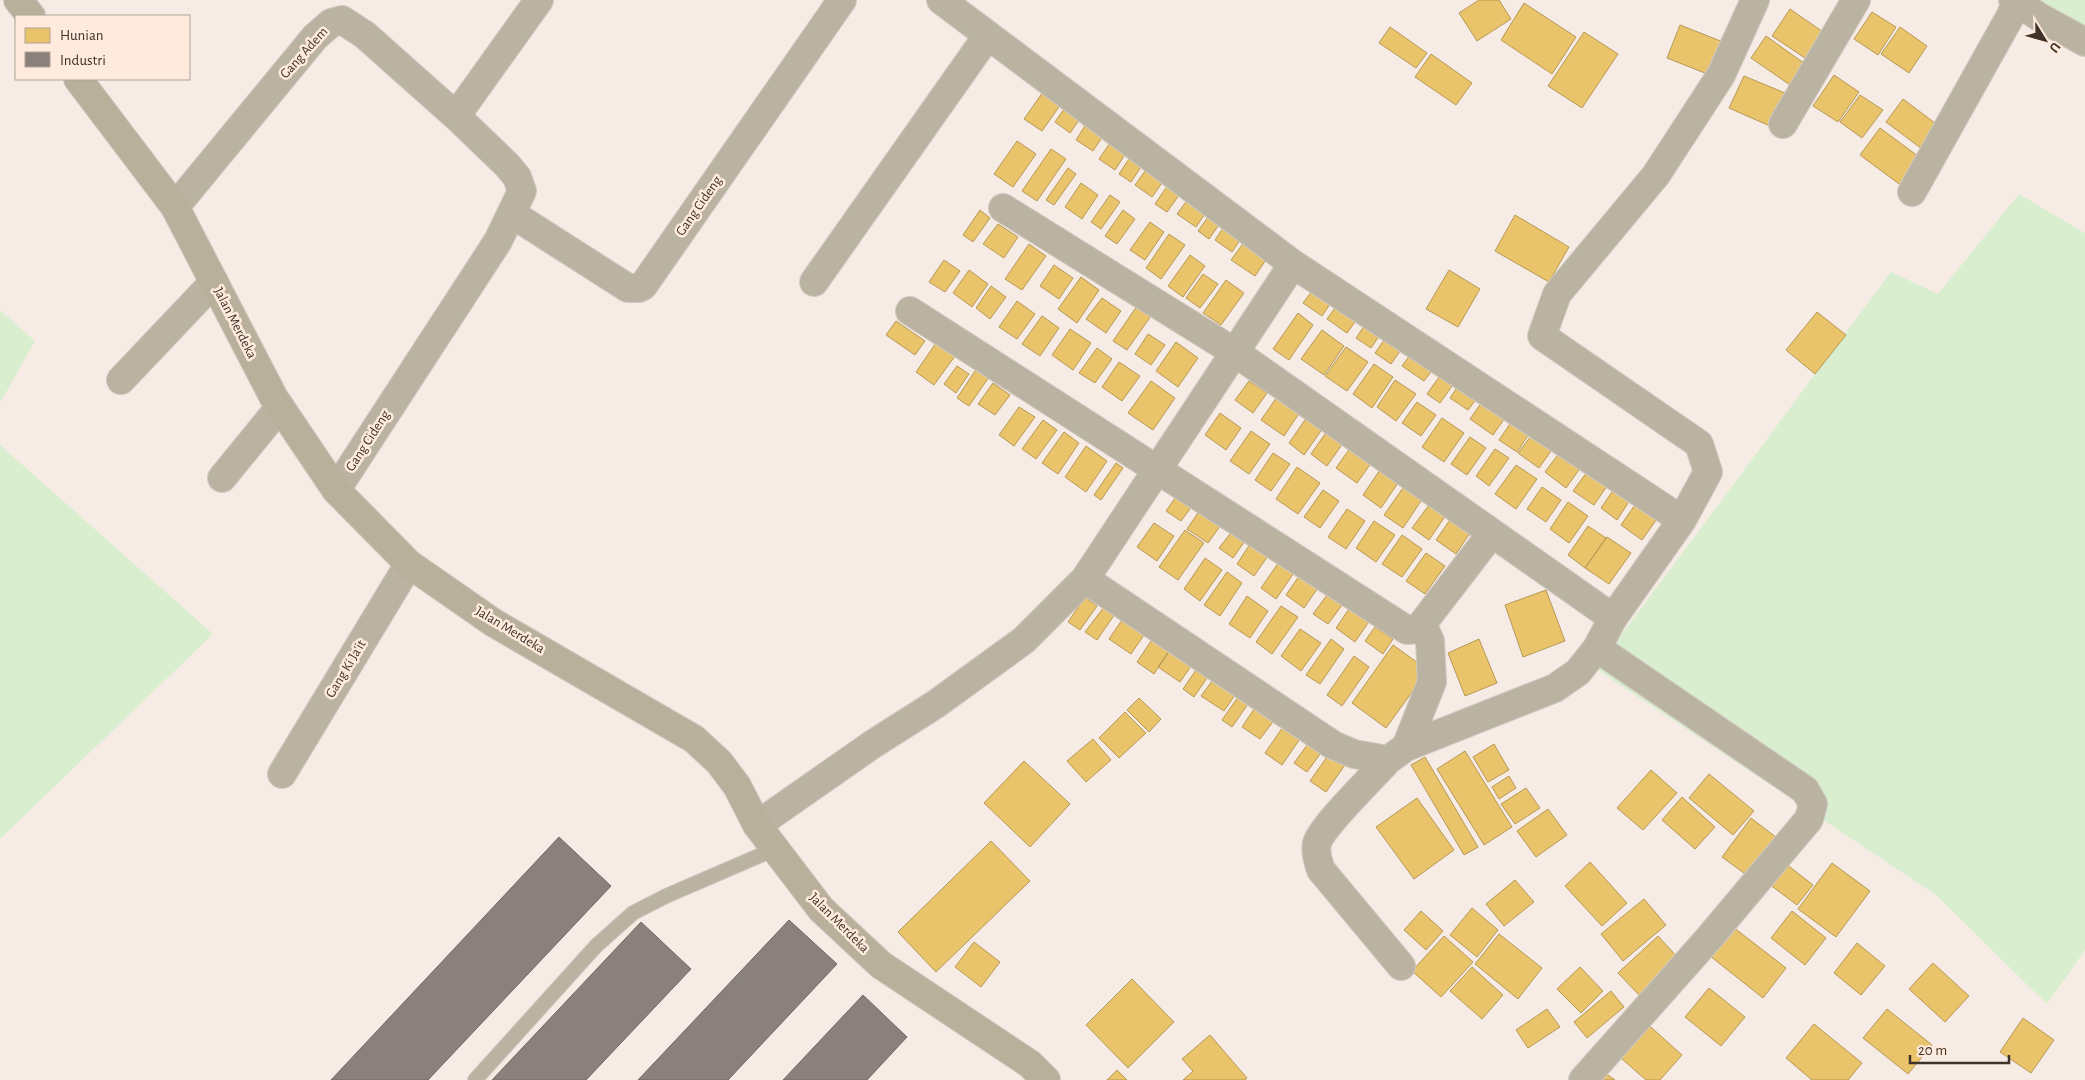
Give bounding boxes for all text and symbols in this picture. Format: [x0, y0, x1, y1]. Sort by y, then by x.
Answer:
legend [15, 15, 190, 80]
north arrow [2020, 15, 2070, 65]
street label: Gang Adem [277, 25, 331, 81]
text: Hunian [60, 28, 104, 43]
text: U [2046, 39, 2063, 55]
text: Industri [60, 53, 106, 68]
street label: Gang Cideng [673, 173, 725, 238]
street label: Jalan Merdeka [211, 285, 259, 361]
street label: Gang Cideng [343, 408, 393, 474]
street label: Jalan Merdeka [473, 604, 547, 656]
street label: Gang Ki Ja'it [323, 637, 369, 700]
street label: Jalan Merdeka [807, 891, 872, 956]
scale bar [1910, 1032, 2009, 1064]
text: 20 m [1918, 1043, 1947, 1058]

